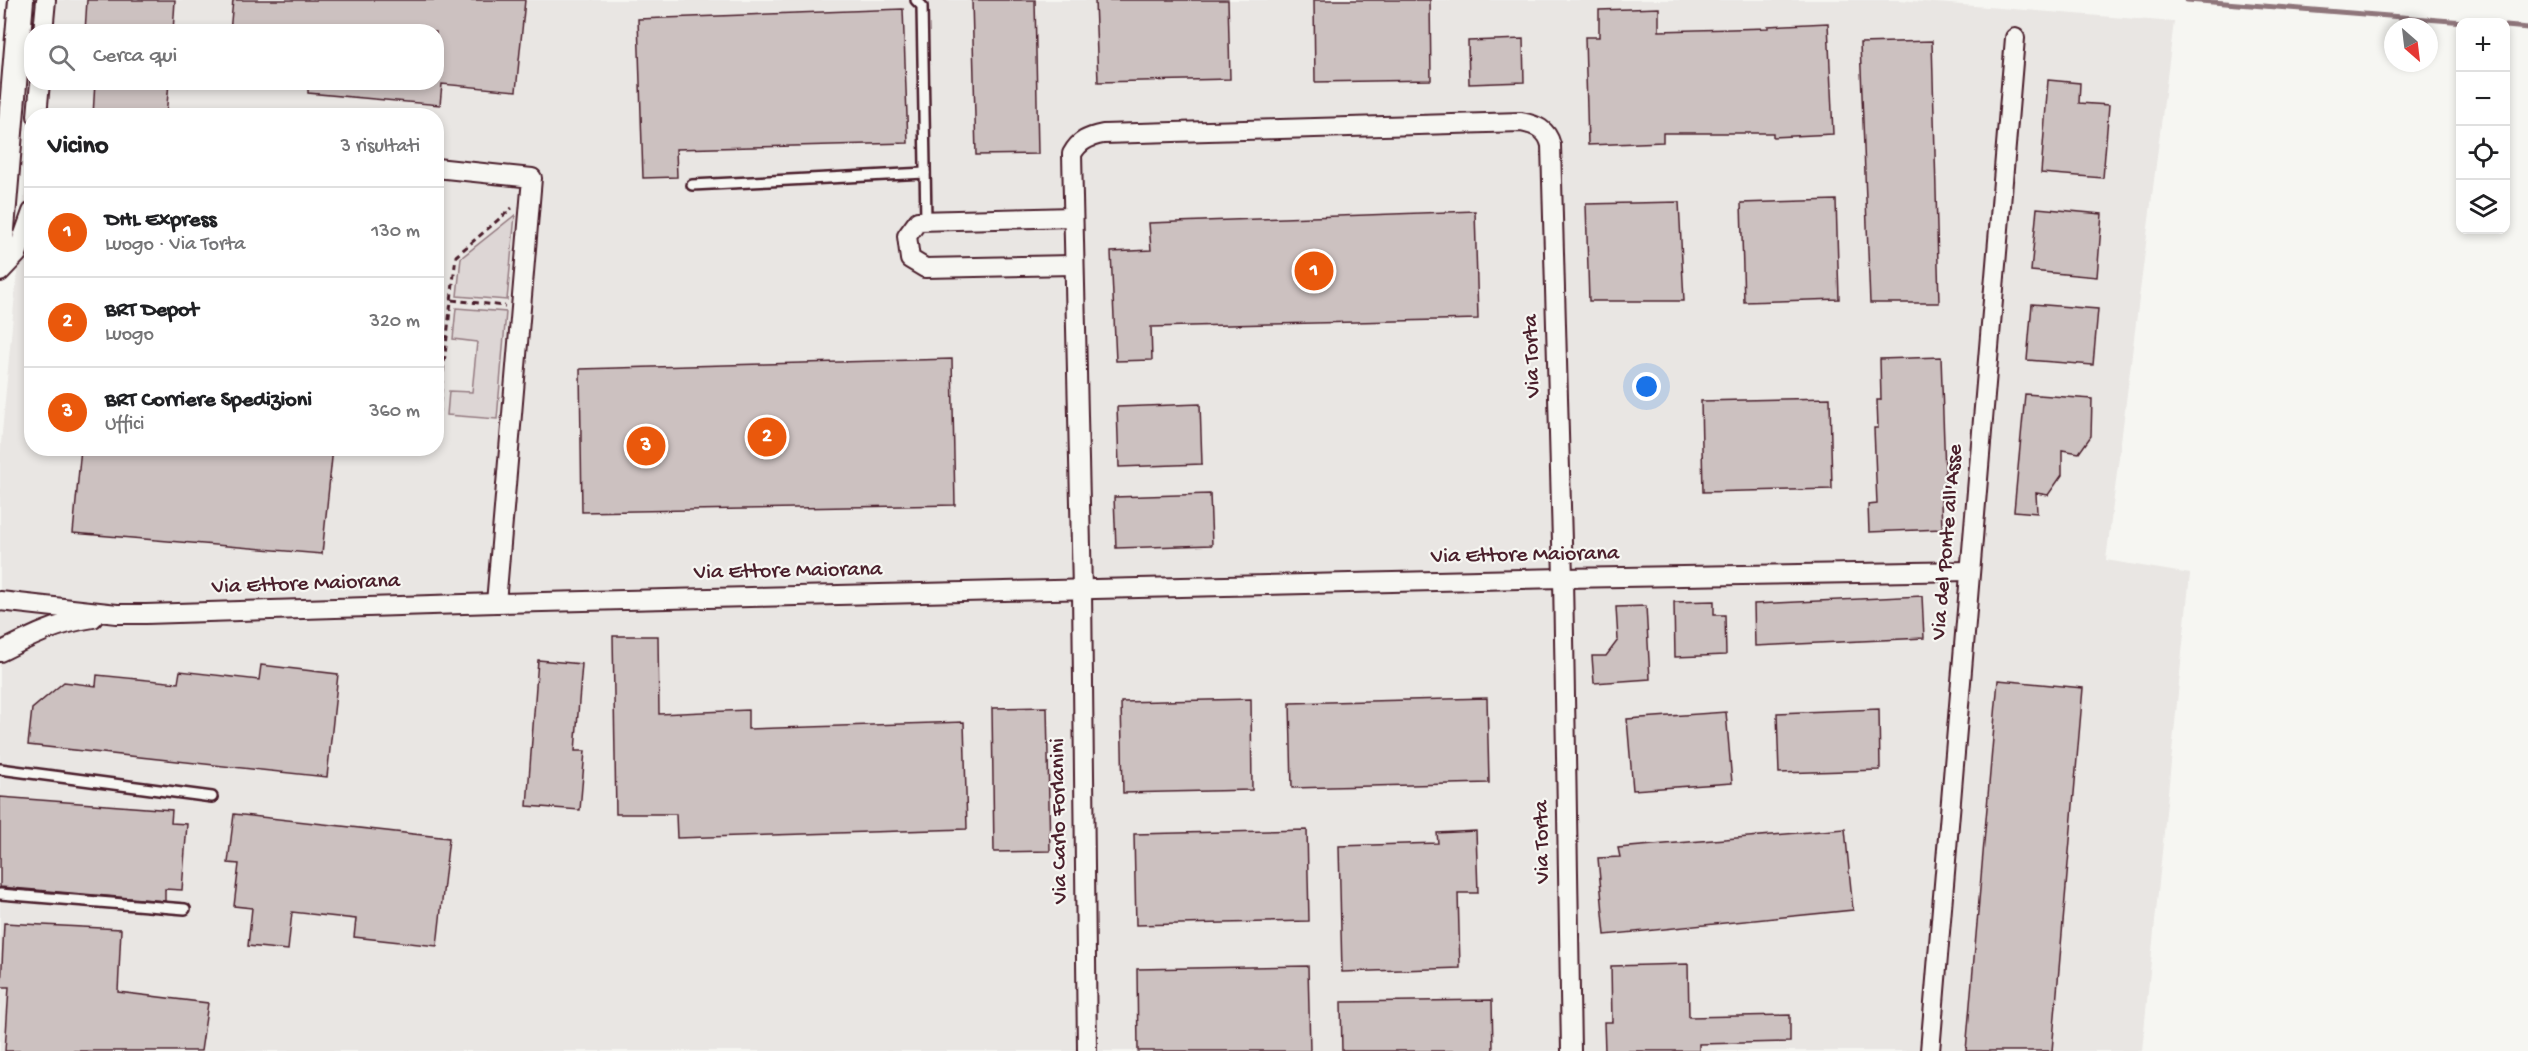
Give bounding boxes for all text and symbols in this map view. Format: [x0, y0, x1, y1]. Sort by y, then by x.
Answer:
north arrow [2384, 18, 2438, 72]
map controls [2456, 18, 2510, 234]
button: + [2456, 18, 2510, 72]
search box [24, 24, 444, 90]
icon: search [45, 41, 78, 74]
text: Cerca qui [93, 44, 177, 70]
button: − [2456, 72, 2510, 126]
button: locate [2456, 126, 2510, 180]
text: Vicino [48, 132, 108, 163]
text: 3 risultati [341, 136, 420, 159]
button: layers [2456, 180, 2510, 234]
text: DHL Express [105, 208, 217, 234]
text: 1 [63, 221, 72, 244]
text: 130 m [371, 221, 420, 244]
text: Luogo · Via Torta [105, 234, 245, 257]
pin: 1 [1294, 248, 1334, 294]
text: BRT Depot [105, 298, 198, 324]
text: 2 [63, 311, 72, 334]
text: 320 m [370, 311, 420, 334]
street label: Via Torta [1519, 313, 1547, 399]
text: Luogo [105, 324, 154, 347]
your location [1632, 372, 1661, 401]
text: BRT Corriere Spedizioni [105, 388, 312, 414]
text: 3 [62, 401, 73, 424]
text: 360 m [369, 401, 420, 424]
text: Uffici [105, 414, 144, 437]
pin: 2 [748, 414, 786, 460]
pin: 3 [626, 424, 666, 468]
street label: Via del Ponte all'Asse [1926, 442, 1970, 642]
street label: Via Ettore Maiorana [1430, 541, 1620, 571]
street label: Via Ettore Maiorana [693, 557, 883, 587]
street label: Via Ettore Maiorana [211, 569, 401, 601]
street label: Via Carlo Forlanini [1046, 738, 1074, 905]
street label: Via Torta [1529, 799, 1557, 885]

